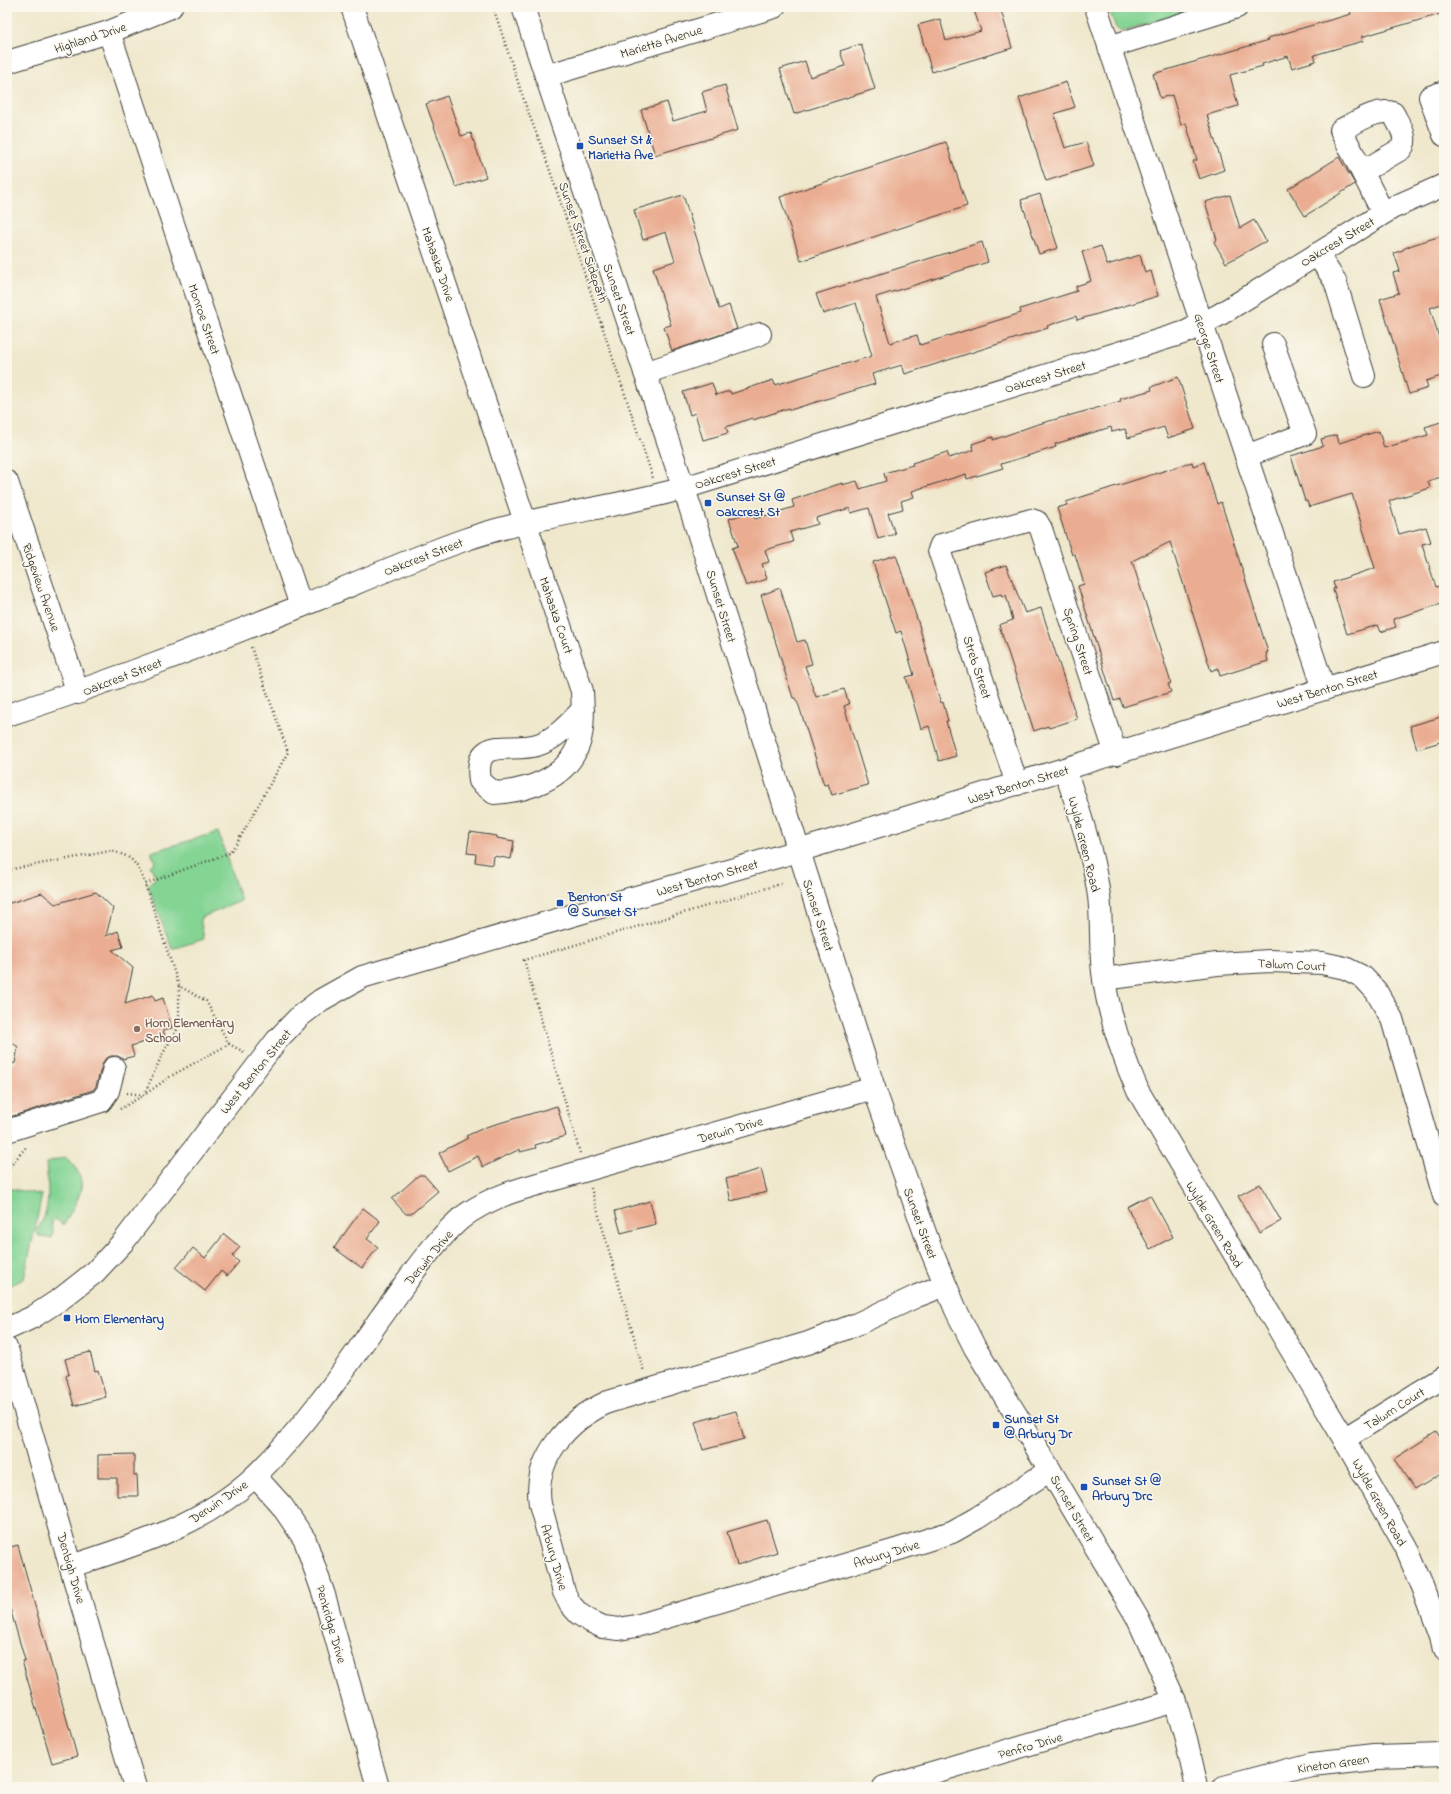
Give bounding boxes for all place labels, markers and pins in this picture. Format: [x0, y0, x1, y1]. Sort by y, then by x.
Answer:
place label: Sunset St & Marietta Ave [588, 131, 655, 165]
marker: Sunset St & Marietta Ave [575, 141, 585, 151]
place label: Sunset St @ Oakcrest St [716, 488, 785, 522]
marker: Sunset St @ Oakcrest St [703, 498, 713, 508]
place label: Benton St @ Sunset St [567, 888, 637, 922]
marker: Benton St @ Sunset St [555, 898, 565, 908]
place label: Horn Elementary School [145, 1014, 234, 1048]
marker: Horn Elementary School [132, 1024, 142, 1034]
place label: Horn Elementary [75, 1310, 164, 1331]
marker: Horn Elementary [62, 1313, 72, 1323]
place label: Sunset St @ Arbury Dr [1003, 1410, 1073, 1446]
marker: Sunset St @ Arbury Dr [991, 1420, 1001, 1430]
place label: Sunset St @ Arbury Drc [1092, 1472, 1161, 1508]
marker: Sunset St @ Arbury Drc [1079, 1482, 1089, 1492]

